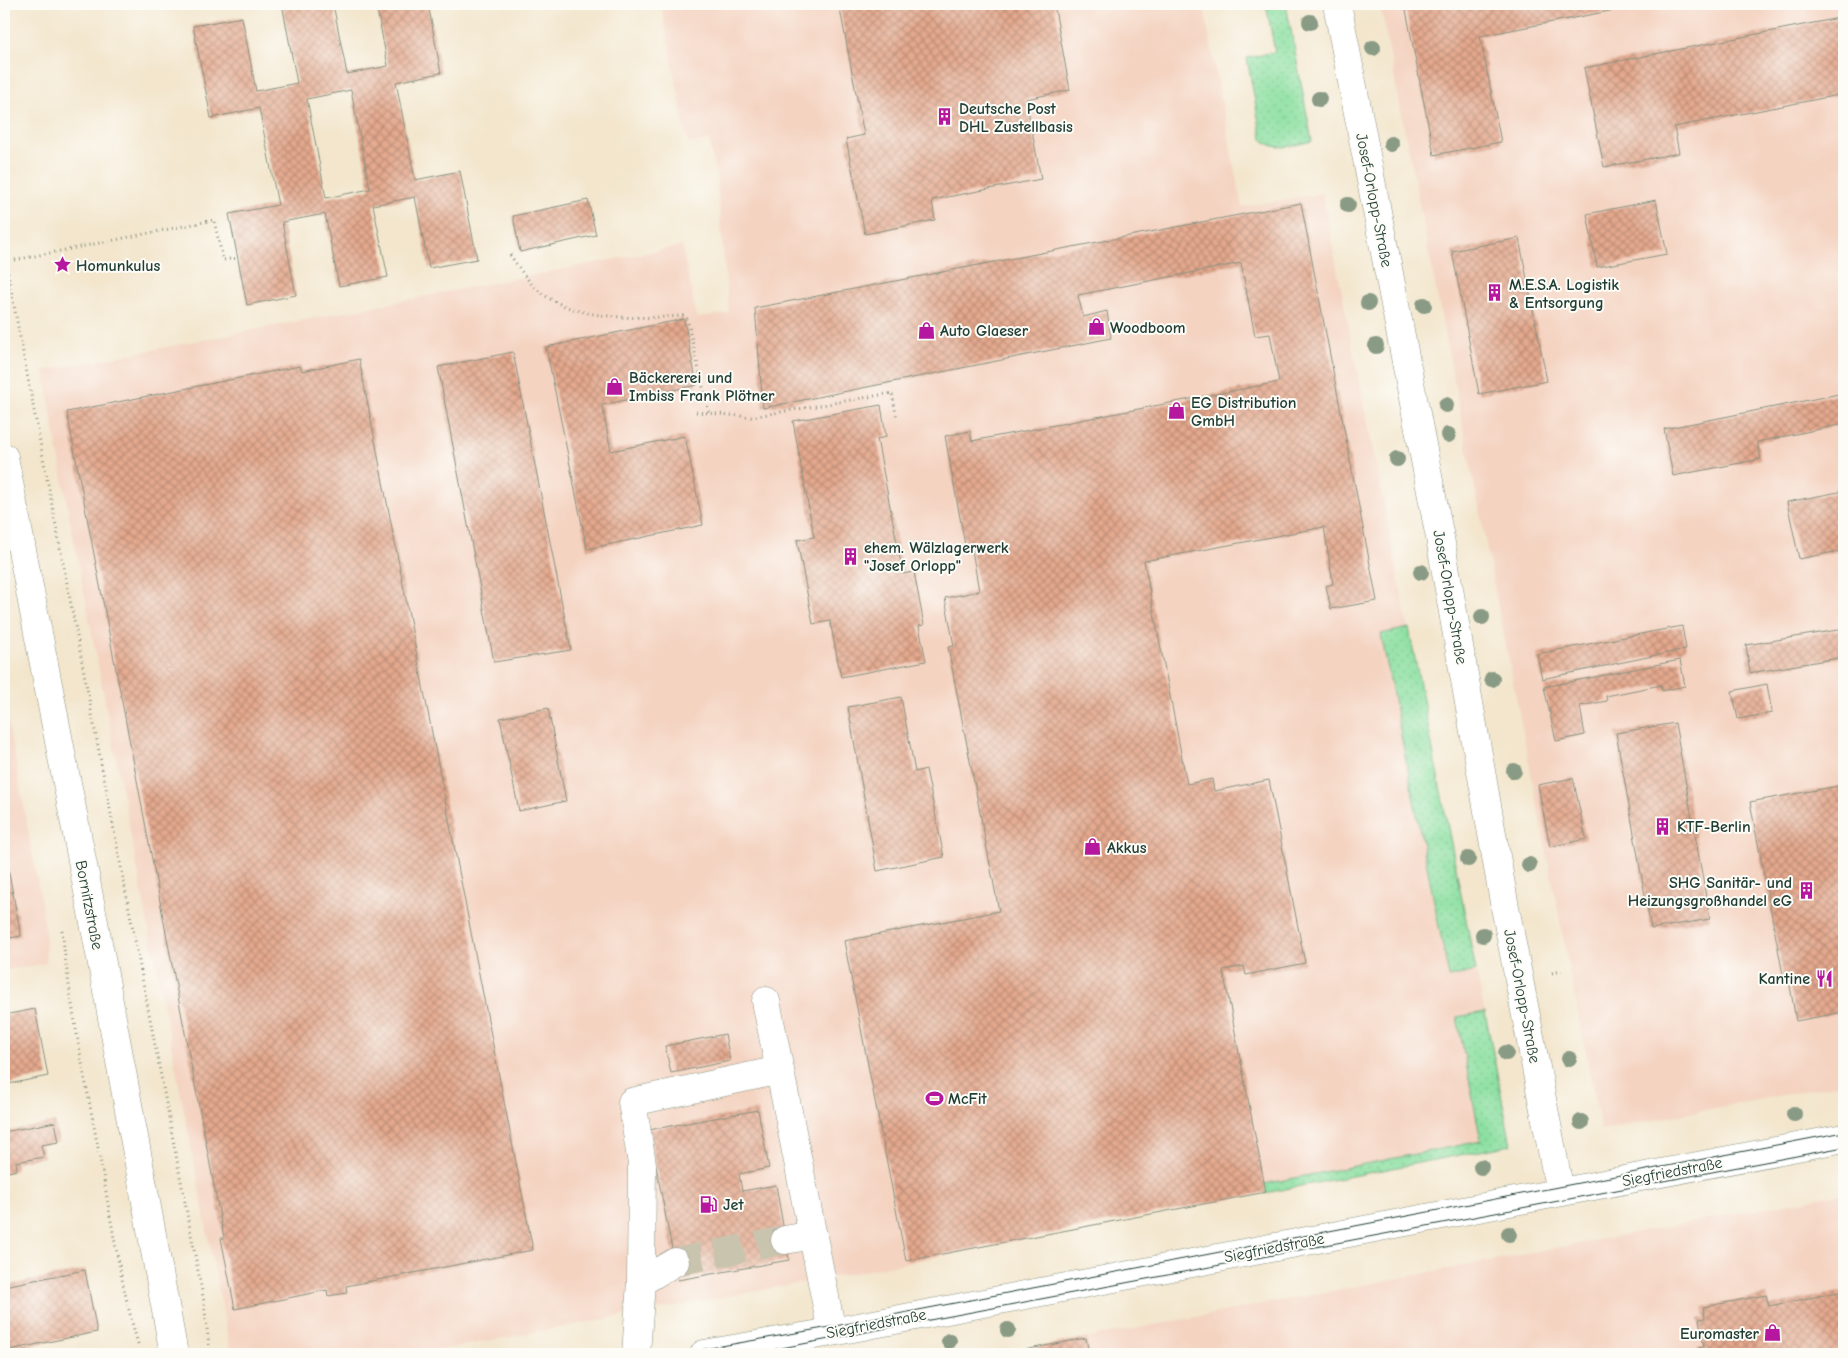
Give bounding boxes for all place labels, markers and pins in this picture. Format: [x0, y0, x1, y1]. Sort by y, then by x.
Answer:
place label: Deutsche Post DHL Zustellbasis [959, 100, 1073, 136]
building icon: Deutsche Post DHL Zustellbasis [935, 107, 955, 127]
place icon: Homunkulus [52, 255, 72, 275]
place label: Homunkulus [76, 257, 161, 275]
place label: M.E.S.A. Logistik & Entsorgung [1509, 276, 1619, 312]
building icon: M.E.S.A. Logistik & Entsorgung [1485, 283, 1505, 303]
shop icon: Woodboom [1086, 317, 1106, 337]
place label: Woodboom [1110, 319, 1186, 337]
shop icon: Auto Glaeser [916, 320, 936, 340]
place label: Auto Glaeser [940, 322, 1029, 340]
place label: Bäckererei und Imbiss Frank Plötner [629, 369, 775, 405]
shop icon: Bäckererei und Imbiss Frank Plötner [605, 376, 625, 396]
place label: EG Distribution GmbH [1191, 394, 1297, 430]
shop icon: EG Distribution GmbH [1167, 401, 1187, 421]
place label: ehem. Wälzlagerwerk "Josef Orlopp" [864, 539, 1009, 575]
building icon: ehem. Wälzlagerwerk "Josef Orlopp" [840, 546, 860, 566]
building icon: KTF-Berlin [1653, 816, 1673, 836]
place label: KTF-Berlin [1677, 818, 1751, 836]
shop icon: Akkus [1083, 837, 1103, 857]
place label: Akkus [1107, 839, 1147, 857]
place label: SHG Sanitär- und Heizungsgroßhandel eG [1628, 874, 1792, 910]
building icon: SHG Sanitär- und Heizungsgroßhandel eG [1796, 881, 1816, 901]
restaurant icon: Kantine [1814, 968, 1834, 988]
place label: Kantine [1758, 970, 1810, 988]
sports icon: McFit [924, 1088, 944, 1108]
place label: McFit [948, 1090, 988, 1108]
fuel station icon: Jet [699, 1194, 719, 1214]
place label: Jet [723, 1196, 744, 1214]
shop icon: Euromaster [1763, 1323, 1783, 1343]
place label: Euromaster [1680, 1325, 1760, 1343]

